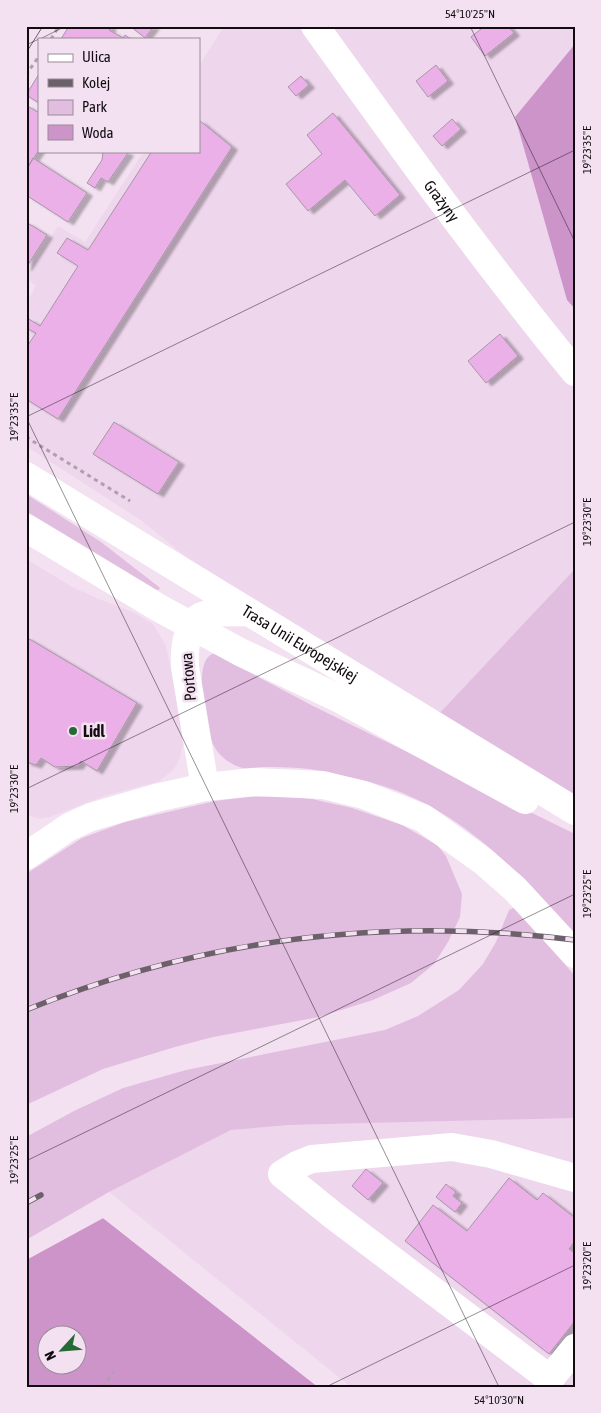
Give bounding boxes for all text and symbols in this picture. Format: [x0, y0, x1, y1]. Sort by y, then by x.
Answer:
text: 54°10'25"N [445, 7, 495, 21]
legend [38, 38, 200, 152]
text: Ulica [82, 48, 111, 65]
text: Kolej [82, 74, 110, 91]
text: Park [82, 98, 107, 115]
text: Woda [82, 124, 114, 141]
text: 19°23'35"E [580, 126, 594, 174]
street label: Grażyny [421, 177, 463, 226]
text: 19°23'35"E [7, 393, 21, 441]
text: 19°23'30"E [580, 498, 594, 546]
street label: Trasa Unii Europejskiej [239, 601, 361, 686]
street label: Portowa [177, 652, 199, 702]
place label: Lidl [83, 722, 105, 740]
marker: Lidl [67, 725, 79, 737]
text: 19°23'30"E [7, 765, 21, 813]
text: 19°23'25"E [580, 870, 594, 918]
text: 19°23'25"E [7, 1136, 21, 1184]
text: 19°23'20"E [580, 1242, 594, 1290]
north arrow [38, 1326, 88, 1376]
text: N [41, 1348, 59, 1363]
text: 54°10'30"N [474, 1393, 524, 1407]

